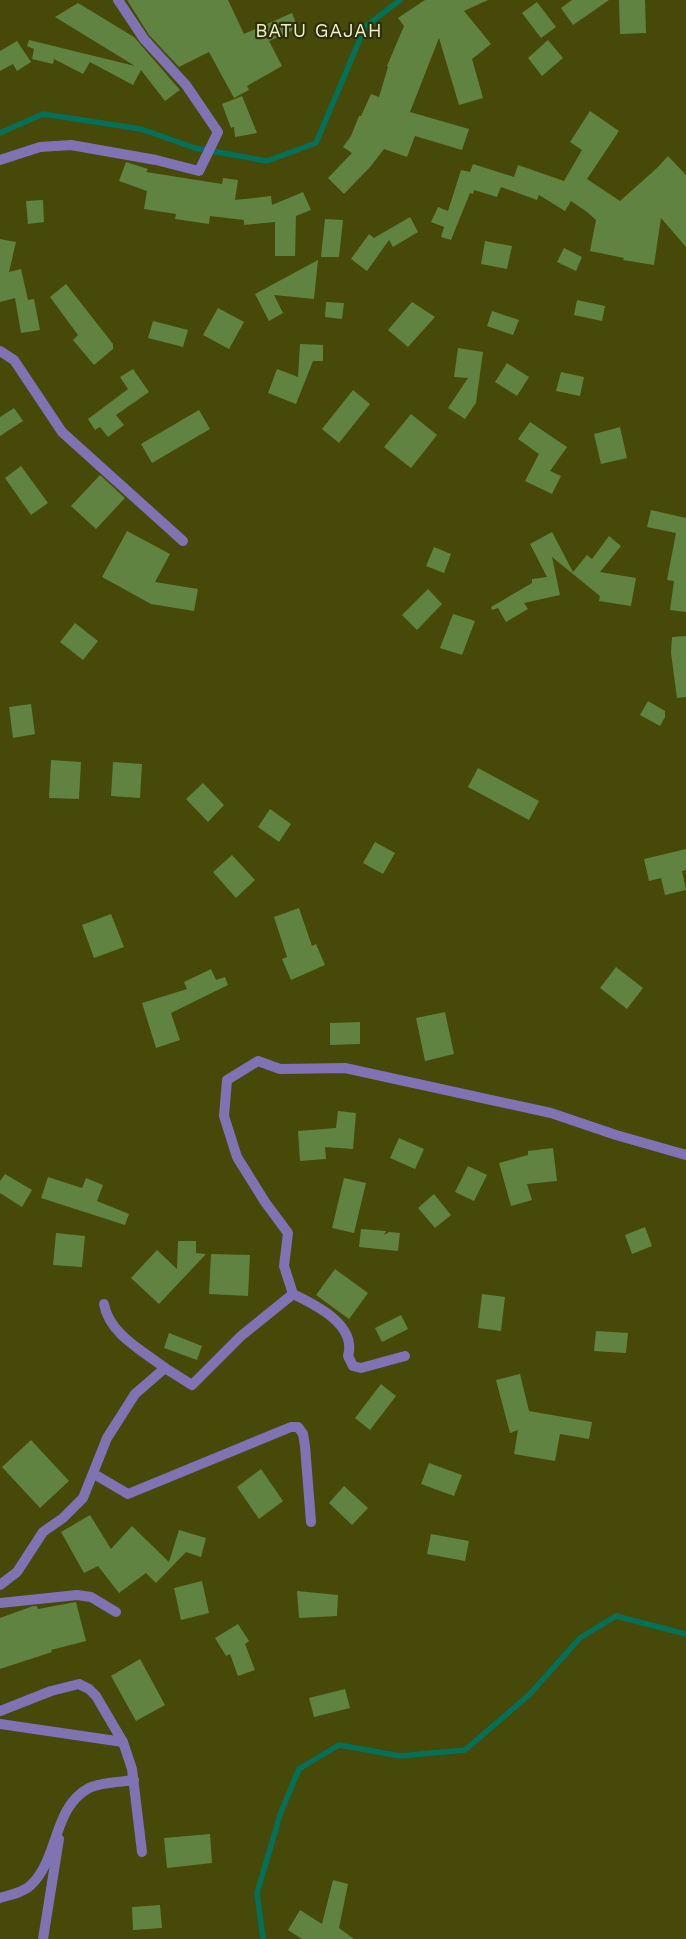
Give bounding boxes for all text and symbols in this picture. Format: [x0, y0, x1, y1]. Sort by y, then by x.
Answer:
district label: BATU GAJAH [255, 19, 383, 42]

